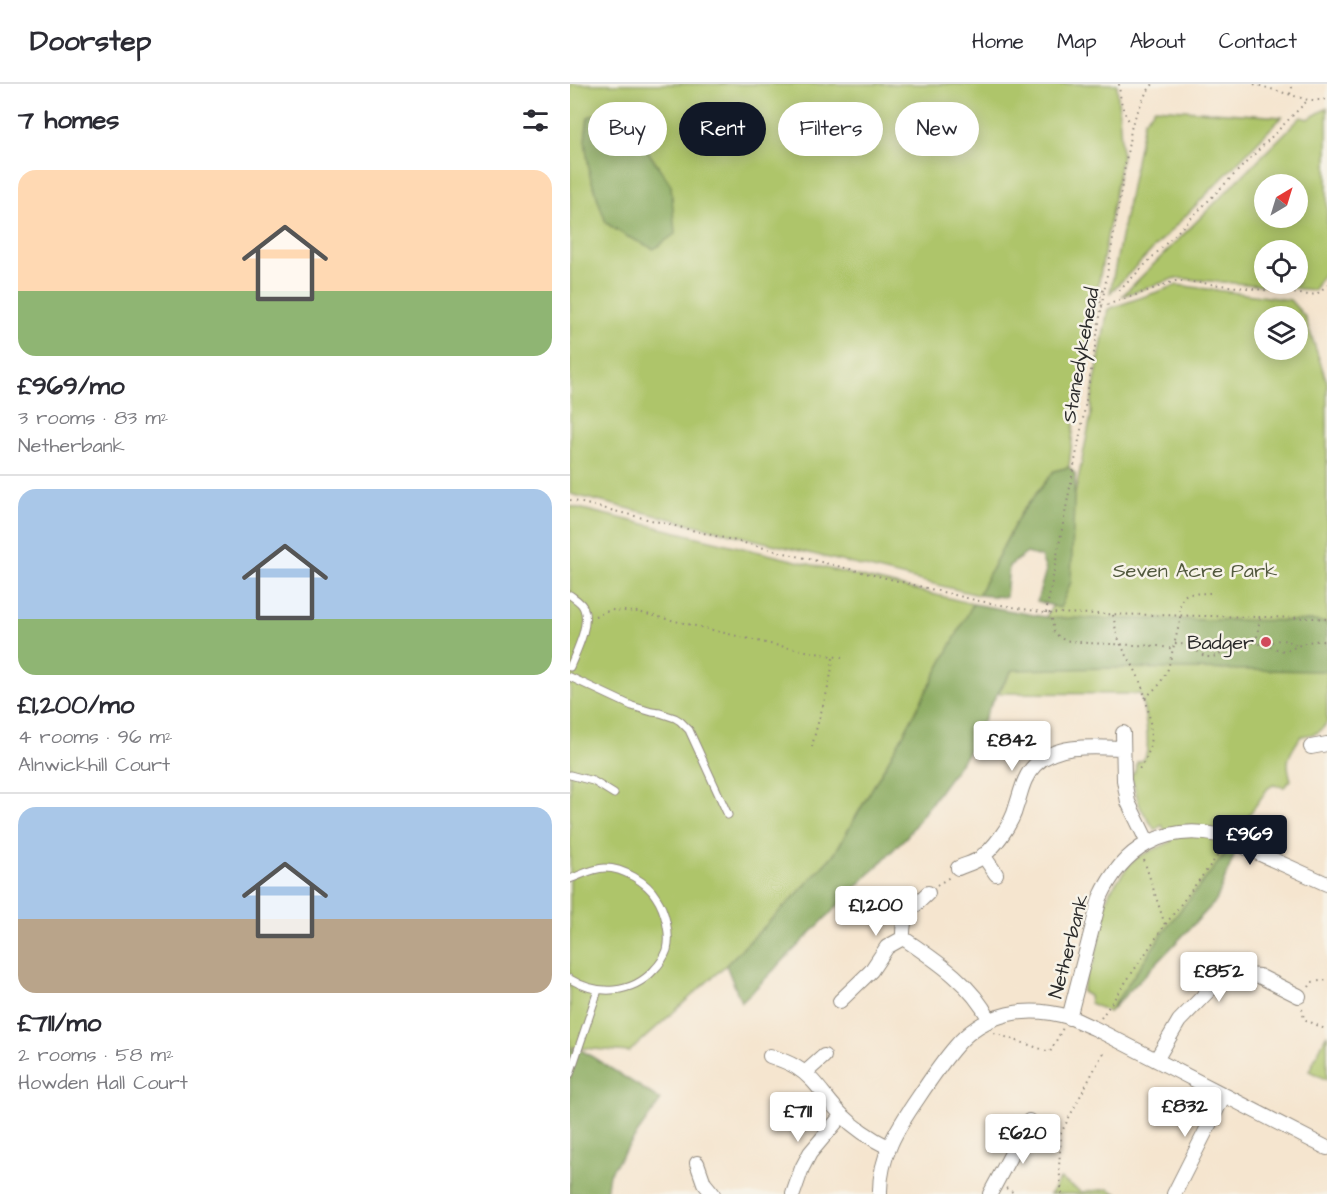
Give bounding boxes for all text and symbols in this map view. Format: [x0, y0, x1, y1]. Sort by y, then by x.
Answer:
text: Doorstep [30, 22, 151, 61]
text: Home [972, 27, 1024, 56]
text: Map [1057, 27, 1097, 56]
text: About [1130, 27, 1186, 56]
text: Contact [1219, 27, 1297, 56]
text: 7 homes [18, 102, 119, 138]
chip: Buy [588, 102, 667, 156]
chip: Rent [679, 102, 766, 156]
chip: Filters [778, 102, 883, 156]
chip: New [895, 102, 979, 156]
icon: filters [519, 104, 552, 137]
north arrow [1254, 174, 1308, 228]
map controls [1254, 174, 1308, 360]
icon: home [231, 209, 339, 317]
button: locate [1254, 240, 1308, 294]
street label: Stanedykehead [1055, 285, 1108, 425]
button: layers [1254, 306, 1308, 360]
text: £969/mo [18, 368, 125, 404]
text: 3 rooms · 83 m² [18, 404, 168, 432]
text: Netherbank [18, 432, 125, 460]
icon: home [231, 528, 339, 636]
park label: Seven Acre Park [1113, 557, 1277, 585]
place label: Badger [1187, 629, 1254, 658]
marker: Badger [1259, 635, 1273, 649]
text: £1,200/mo [18, 687, 134, 723]
pin: £842 [976, 721, 1048, 772]
text: 4 rooms · 96 m² [18, 723, 173, 751]
text: £842 [988, 726, 1036, 754]
text: Alnwickhill Court [18, 751, 170, 779]
pin: £969 [1214, 815, 1286, 866]
text: £969 [1227, 820, 1273, 848]
icon: home [231, 846, 339, 954]
pin: £1,200 [827, 886, 925, 937]
text: £1,200 [849, 891, 903, 919]
street label: Netherbank [1042, 891, 1096, 1002]
pin: £852 [1183, 952, 1255, 1003]
text: £852 [1194, 957, 1244, 985]
text: £711/mo [18, 1005, 101, 1041]
text: 2 rooms · 58 m² [18, 1041, 174, 1069]
text: Howden Hall Court [18, 1069, 188, 1097]
pin: £832 [1149, 1087, 1221, 1138]
pin: £711 [762, 1092, 834, 1143]
text: £832 [1162, 1092, 1208, 1120]
text: £711 [784, 1097, 812, 1125]
pin: £620 [987, 1114, 1059, 1165]
text: £620 [999, 1119, 1047, 1147]

